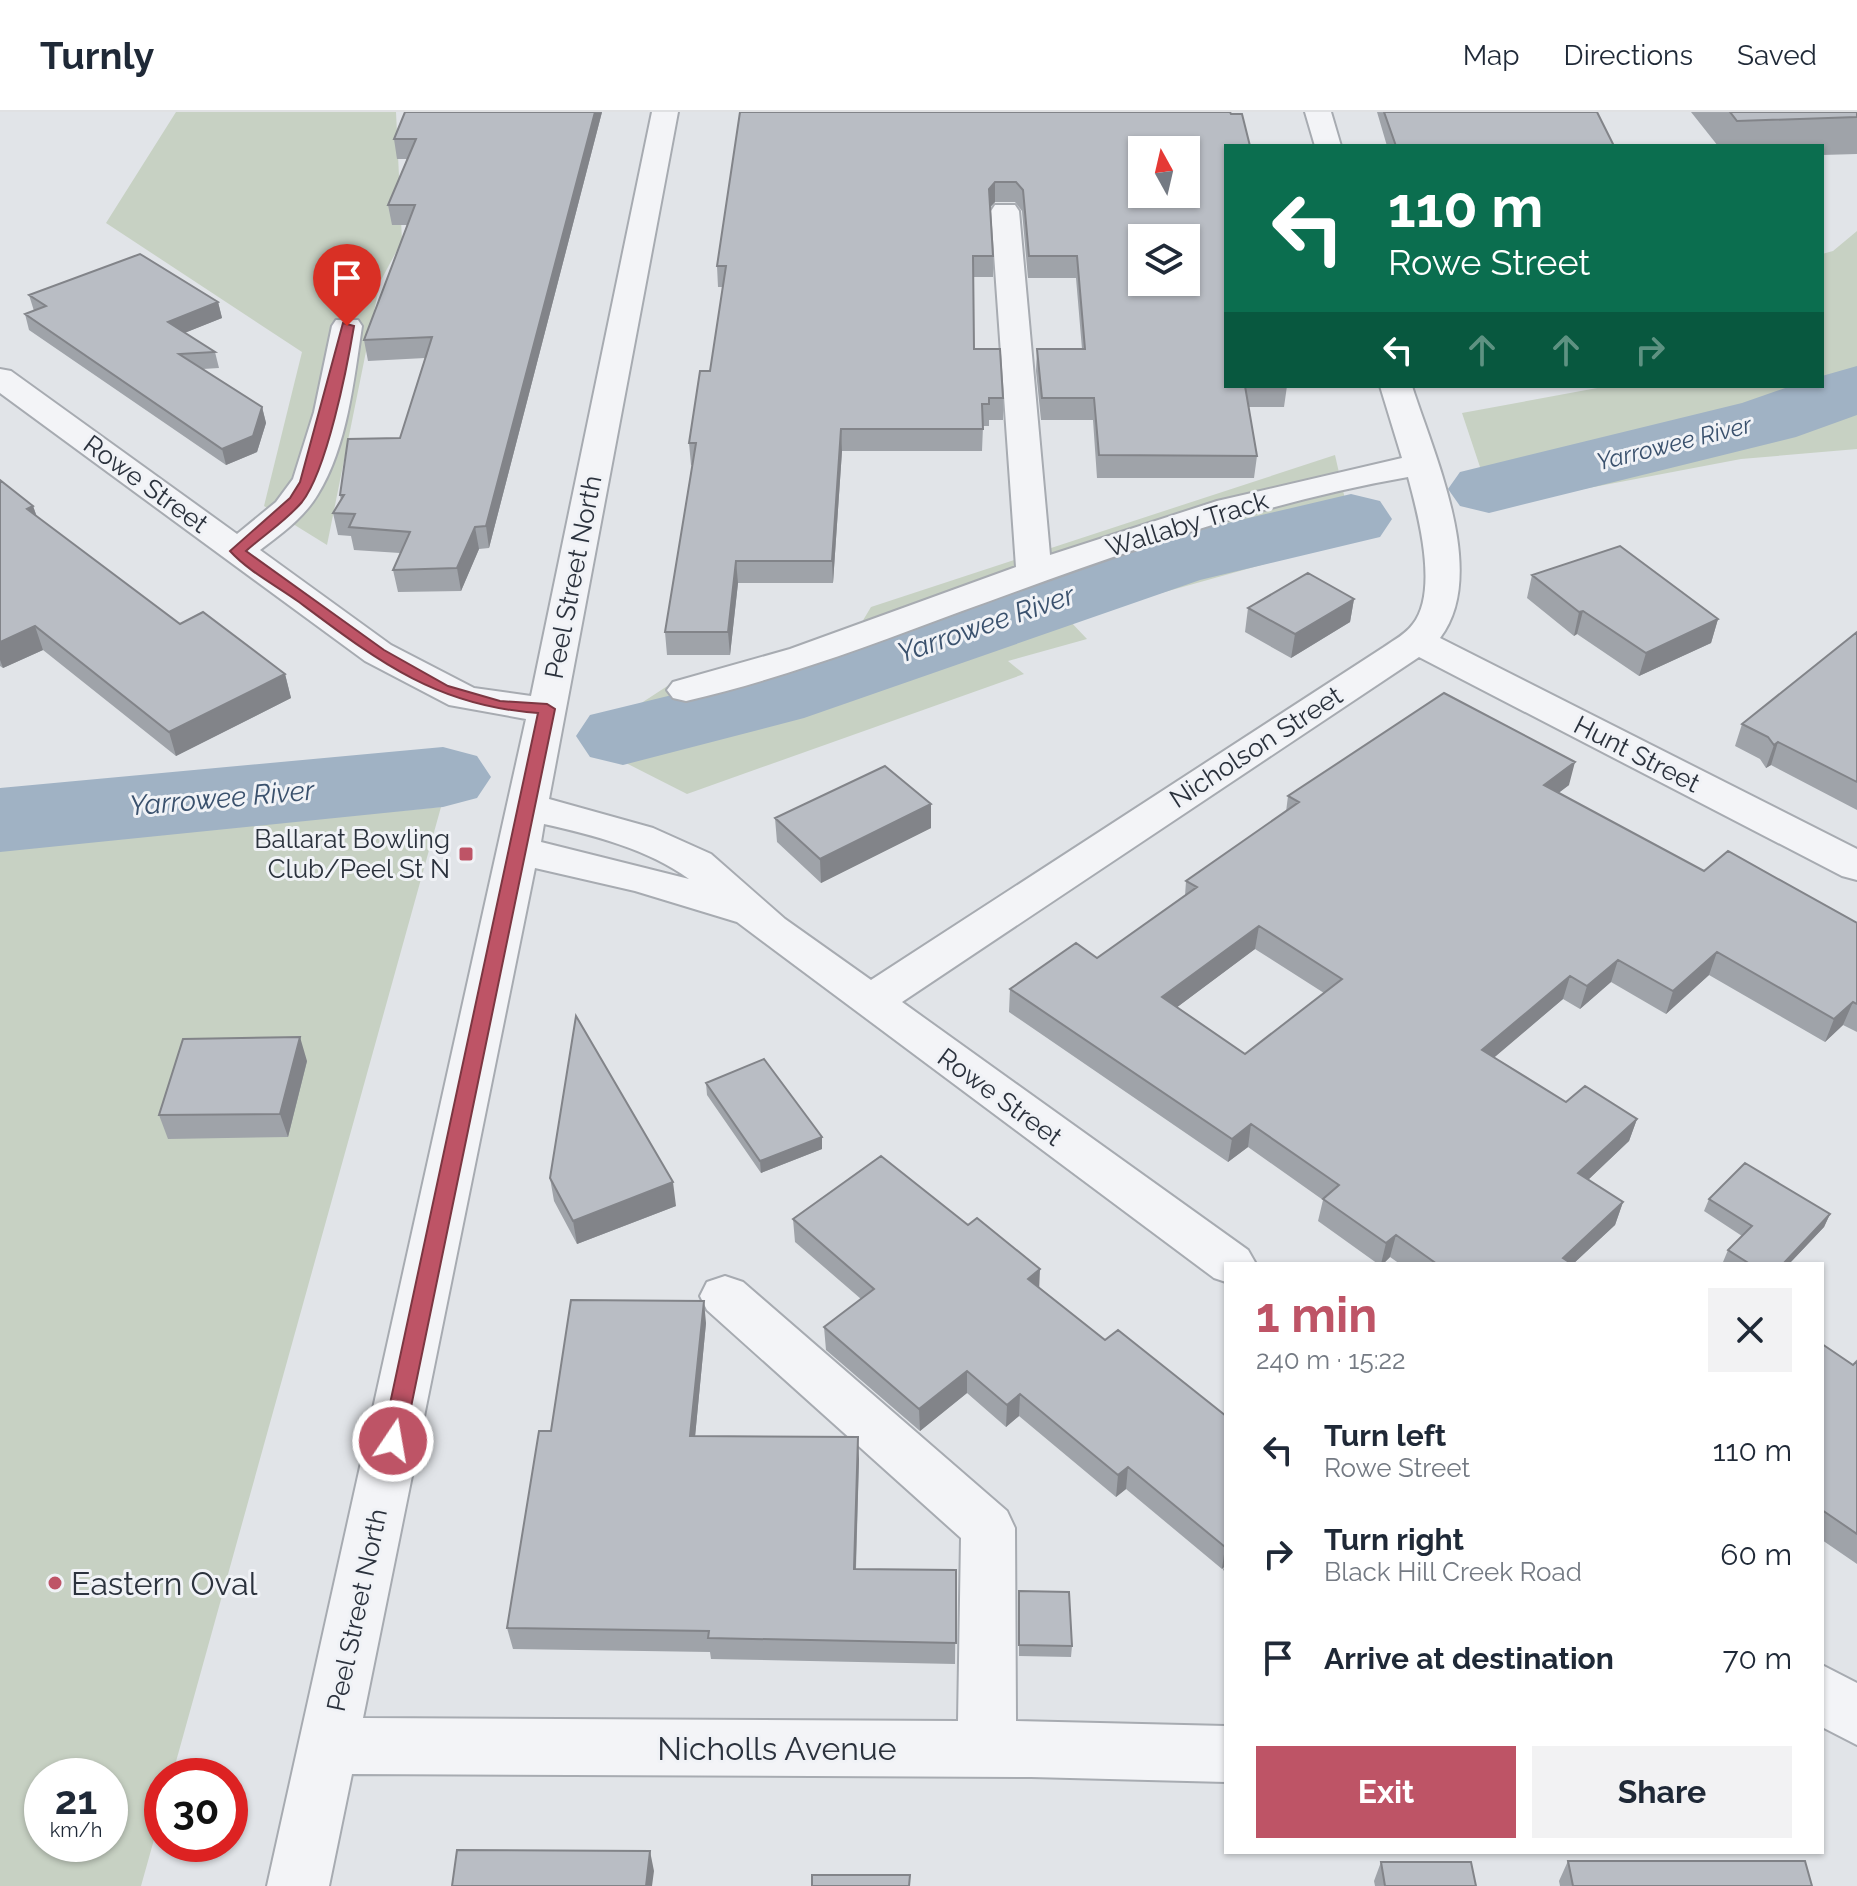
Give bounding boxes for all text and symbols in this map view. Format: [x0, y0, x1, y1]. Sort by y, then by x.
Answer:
text: Turnly [40, 33, 154, 78]
text: Map [1463, 39, 1520, 72]
text: Directions [1564, 39, 1693, 72]
text: Saved [1737, 39, 1817, 72]
north arrow [1128, 136, 1200, 208]
map controls [1128, 136, 1200, 296]
text: 110 m [1388, 174, 1543, 240]
icon: left [1256, 176, 1360, 280]
button: layers [1128, 224, 1200, 296]
text: Rowe Street [1388, 241, 1590, 283]
pin [313, 244, 381, 326]
icon: arrive [325, 256, 369, 300]
icon: left [1376, 328, 1420, 372]
icon: ahead [1460, 328, 1504, 372]
icon: ahead [1544, 328, 1588, 372]
icon: right [1628, 328, 1672, 372]
water label: Yarrowee River [1594, 410, 1755, 476]
street label: Rowe Street [78, 429, 214, 539]
street label: Peel Street North [539, 473, 607, 681]
street label: Wallaby Track [1102, 485, 1272, 563]
water label: Yarrowee River [893, 578, 1080, 670]
street label: Nicholson Street [1164, 680, 1348, 814]
street label: Hunt Street [1569, 710, 1705, 799]
water label: Yarrowee River [128, 773, 317, 823]
place label: Ballarat Bowling Club/Peel St N [254, 824, 450, 884]
marker: Ballarat Bowling Club/Peel St N [457, 845, 475, 863]
street label: Rowe Street [932, 1042, 1068, 1152]
text: 1 min [1256, 1287, 1377, 1343]
button: close [1708, 1288, 1792, 1372]
text: 240 m · 15:22 [1256, 1345, 1406, 1375]
position arrow [351, 1399, 435, 1483]
text: Turn left [1324, 1418, 1446, 1453]
icon: left [1256, 1428, 1300, 1472]
text: 110 m [1713, 1433, 1792, 1468]
text: Rowe Street [1324, 1453, 1470, 1483]
street label: Peel Street North [321, 1506, 393, 1714]
text: Turn right [1324, 1522, 1464, 1557]
icon: right [1256, 1532, 1300, 1576]
text: 60 m [1720, 1537, 1792, 1572]
text: Black Hill Creek Road [1324, 1557, 1582, 1587]
place label: Eastern Oval [71, 1565, 258, 1602]
marker: Eastern Oval [46, 1574, 64, 1592]
icon: arrive [1256, 1636, 1300, 1680]
text: Arrive at destination [1324, 1641, 1614, 1676]
text: 70 m [1722, 1641, 1792, 1676]
street label: Nicholls Avenue [657, 1730, 897, 1767]
button: Exit [1256, 1746, 1516, 1838]
button: Share [1532, 1746, 1792, 1838]
speed limit sign: 30 [144, 1758, 248, 1862]
text: 21 [55, 1776, 97, 1823]
text: km/h [50, 1818, 102, 1842]

